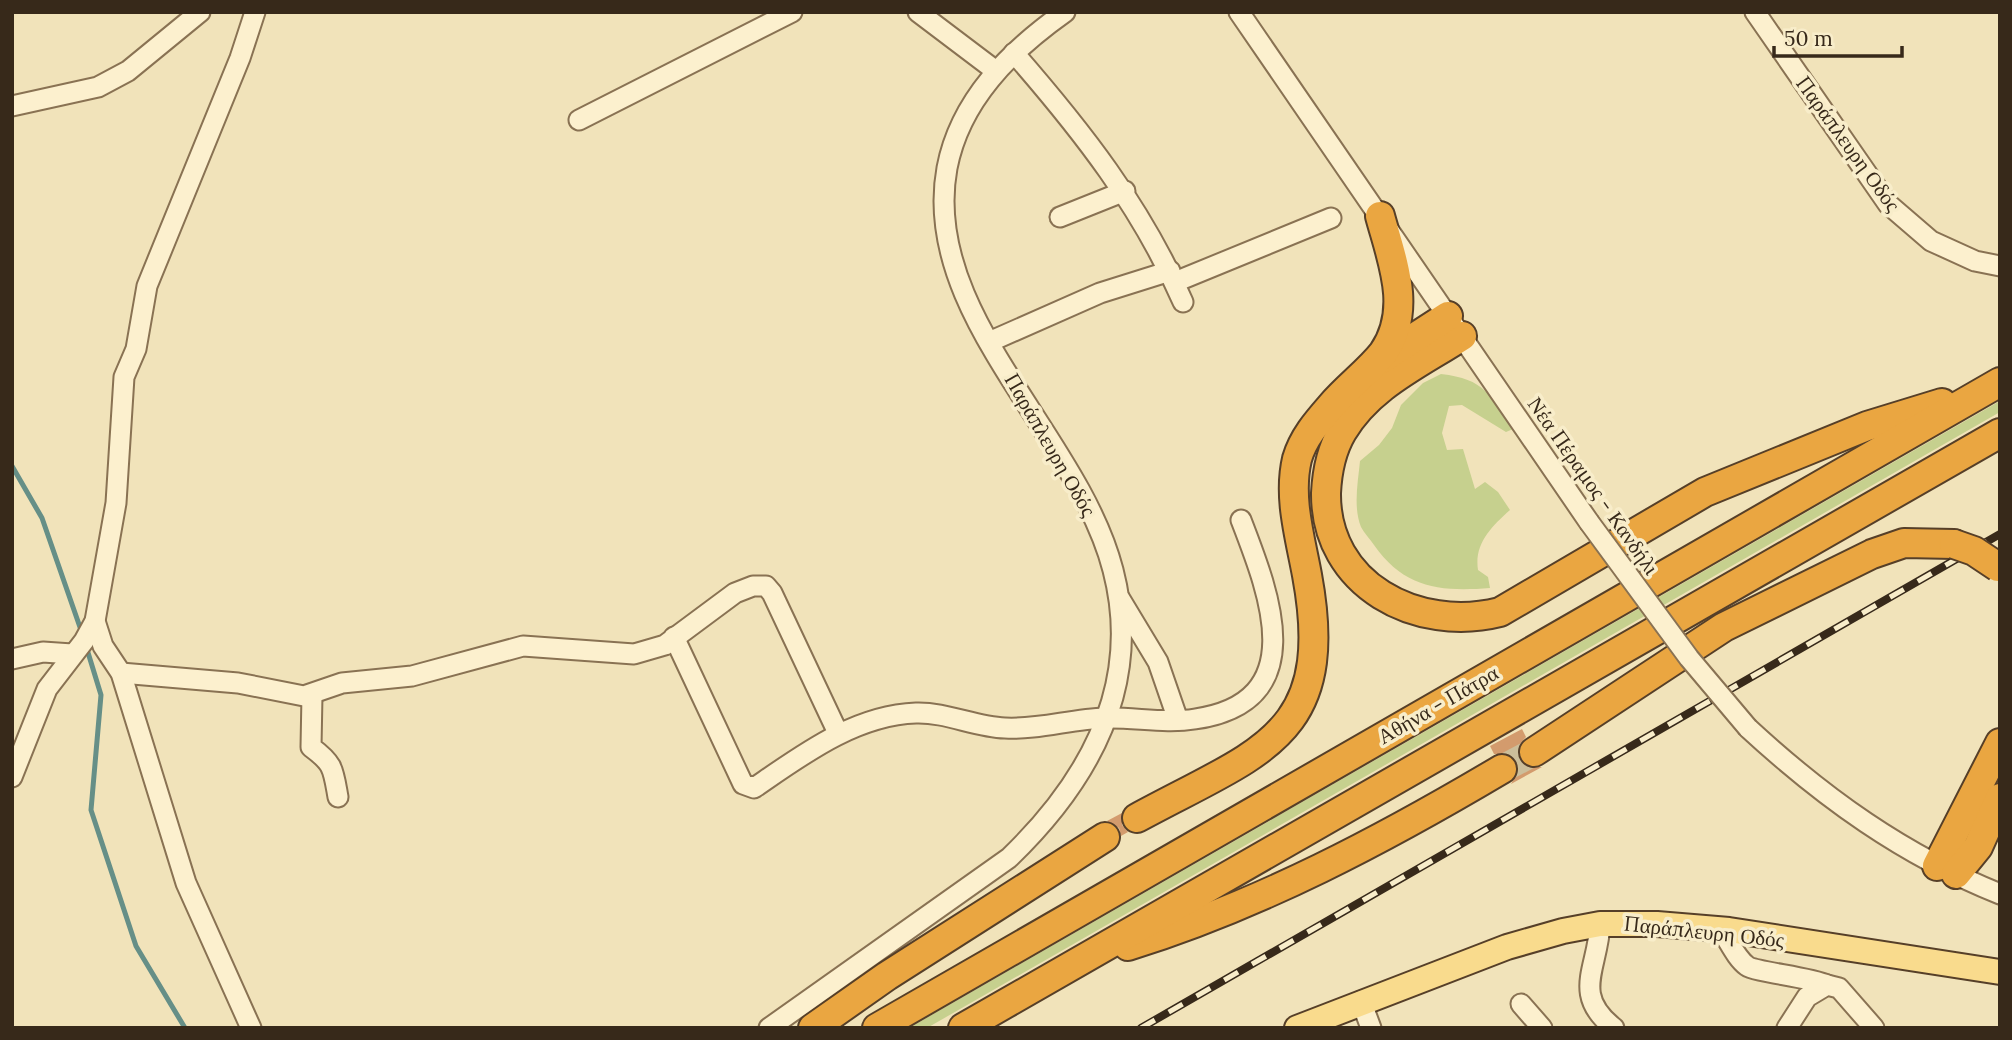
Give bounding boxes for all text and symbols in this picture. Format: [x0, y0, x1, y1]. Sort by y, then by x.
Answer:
scale bar [1774, 14, 1902, 58]
text: 50 m [1784, 25, 1833, 52]
street label: Παράπλευρη Οδός [1790, 71, 1907, 217]
street label: Παράπλευρη Οδός [999, 368, 1103, 522]
street label: Νέα Πέραμος - Κανδήλι [1522, 391, 1665, 580]
street label: Αθήνα - Πάτρα [1373, 659, 1503, 750]
street label: Παράπλευρη Οδός [1623, 910, 1786, 953]

